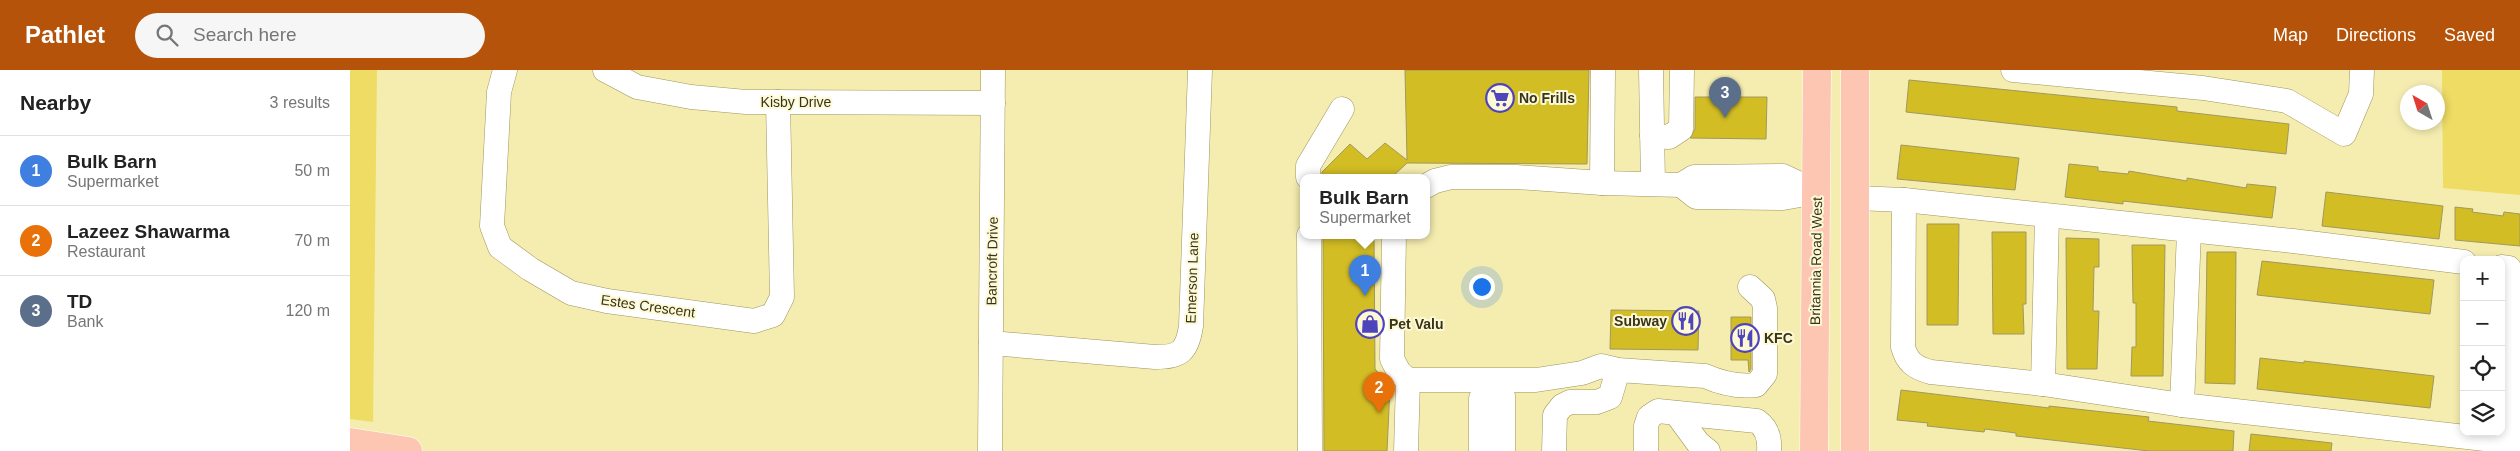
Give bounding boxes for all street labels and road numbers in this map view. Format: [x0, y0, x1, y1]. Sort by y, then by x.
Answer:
street label: Kisby Drive [761, 94, 832, 110]
street label: Britannia Road West [1807, 197, 1825, 325]
street label: Bancroft Drive [983, 216, 1001, 305]
street label: Emerson Lane [1182, 232, 1202, 324]
street label: Estes Crescent [600, 291, 696, 321]

